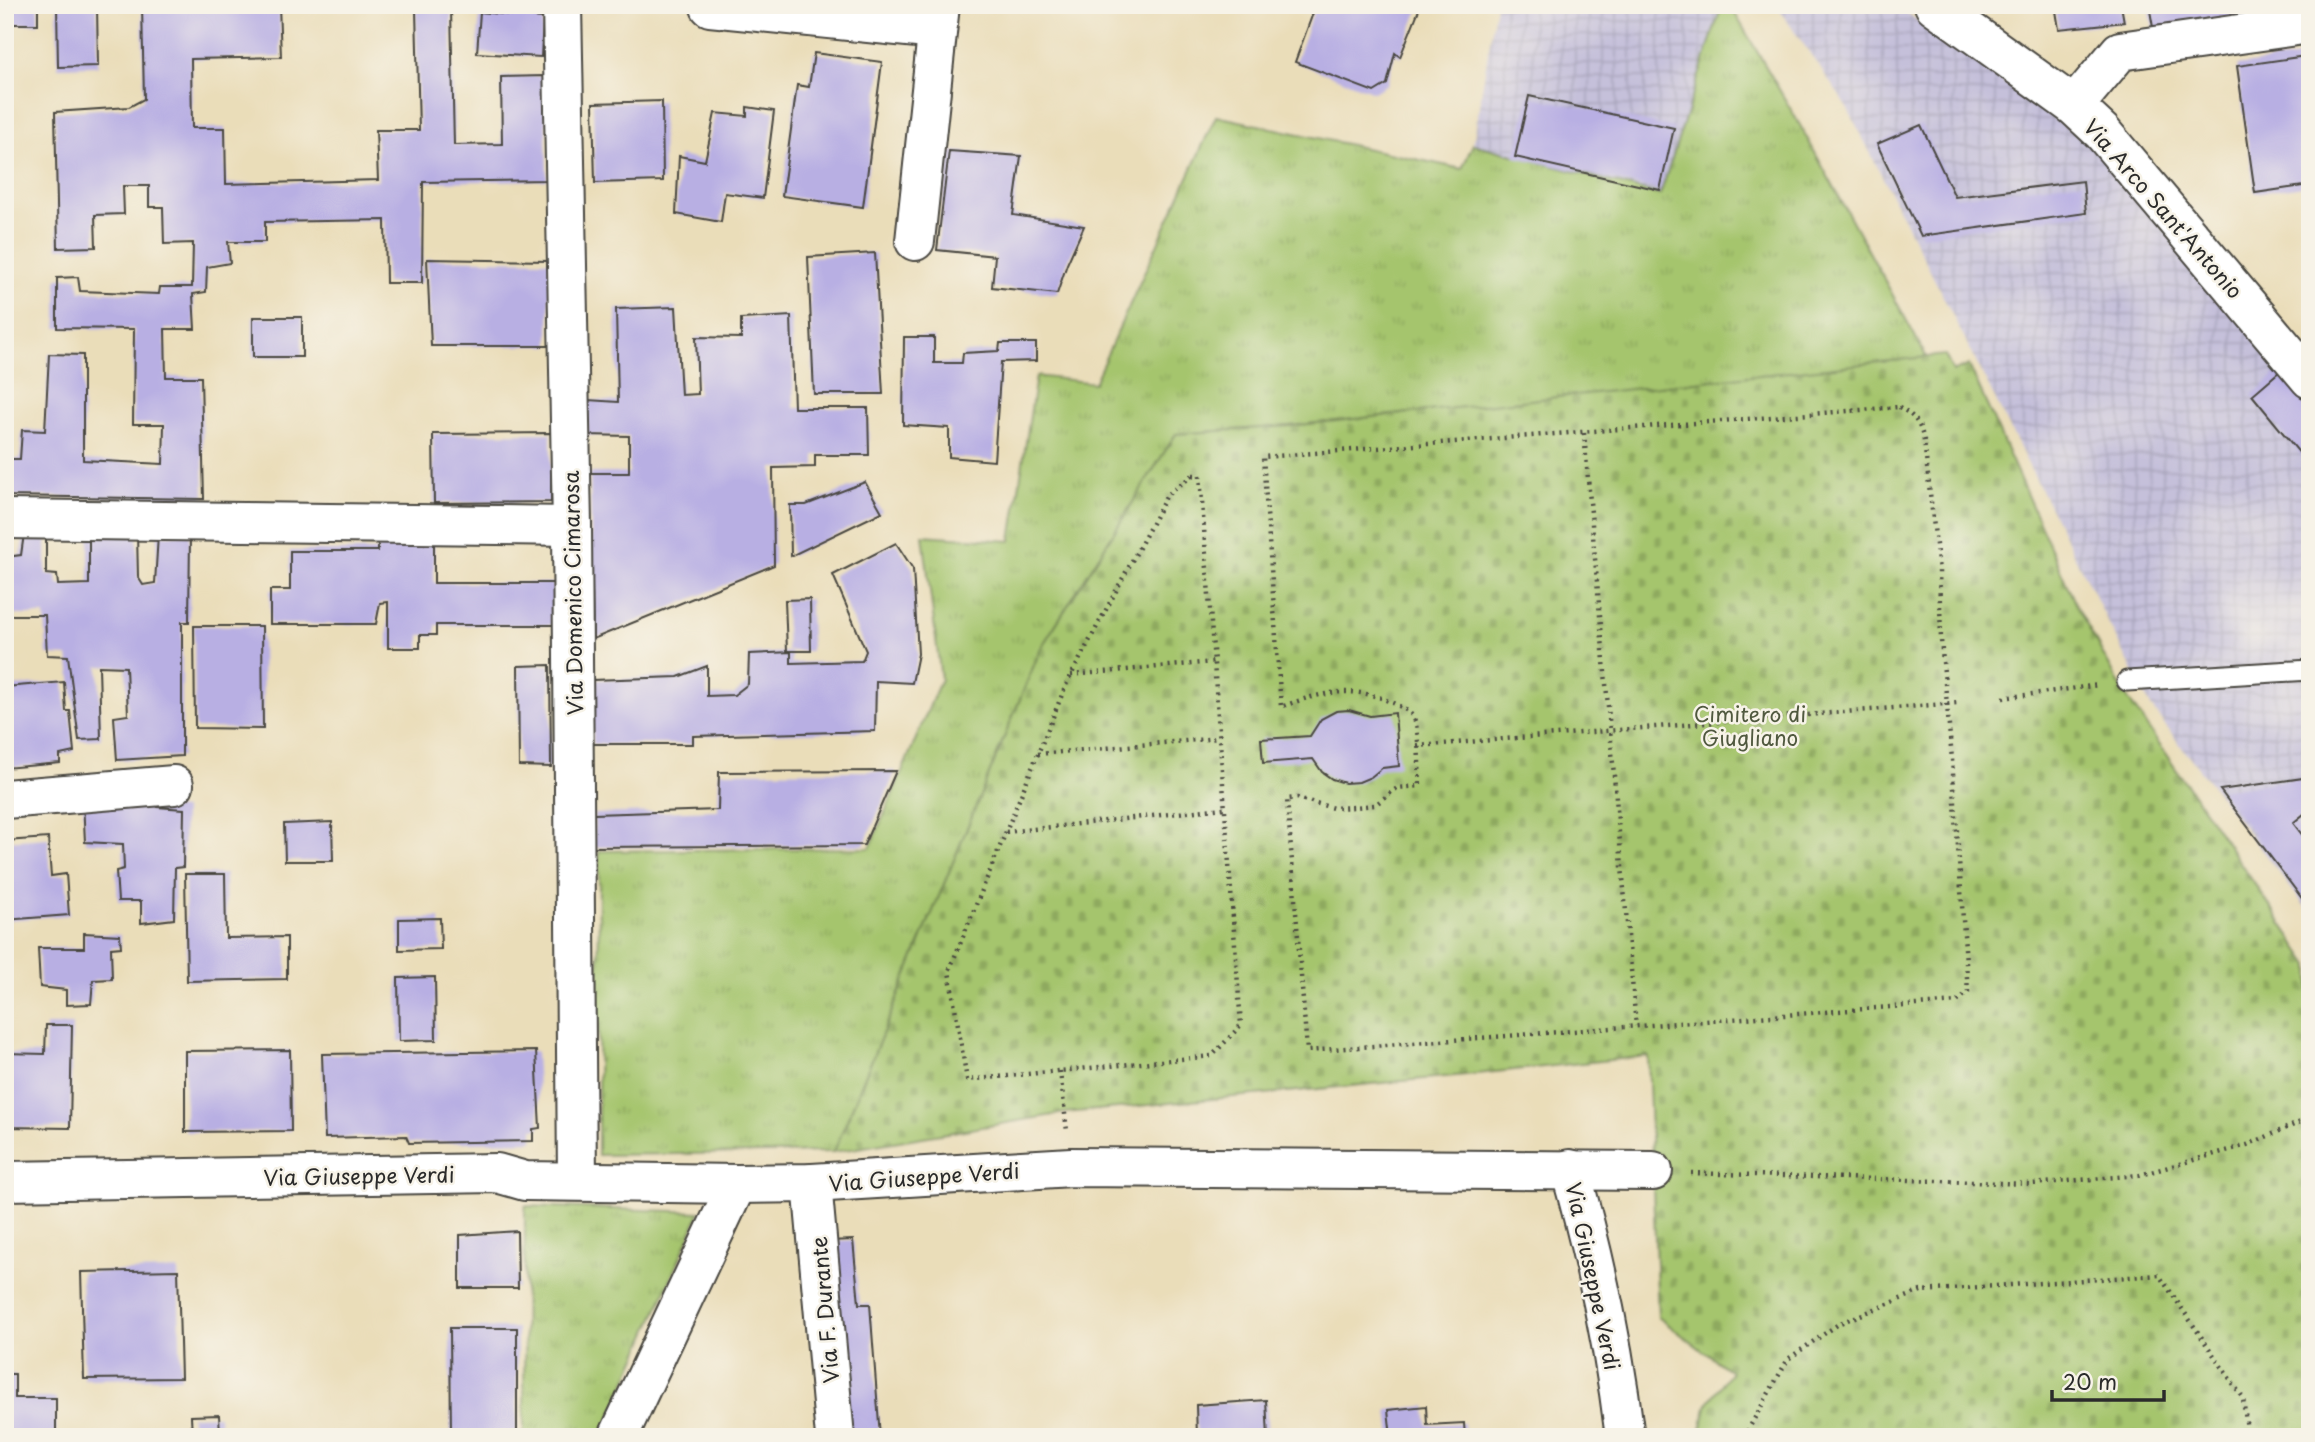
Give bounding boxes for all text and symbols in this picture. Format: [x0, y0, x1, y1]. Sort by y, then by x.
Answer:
street label: Via Arco Sant'Antonio [2077, 111, 2251, 305]
street label: Via Domenico Cimarosa [554, 470, 590, 716]
park label: Cimitero di Giugliano [1694, 697, 1806, 753]
street label: Via Giuseppe Verdi [827, 1153, 1021, 1199]
street label: Via Giuseppe Verdi [263, 1157, 455, 1193]
street label: Via Giuseppe Verdi [1558, 1179, 1630, 1373]
street label: Via F. Durante [802, 1235, 846, 1385]
scale bar [2052, 1358, 2164, 1402]
text: 20 m [2063, 1365, 2117, 1397]

